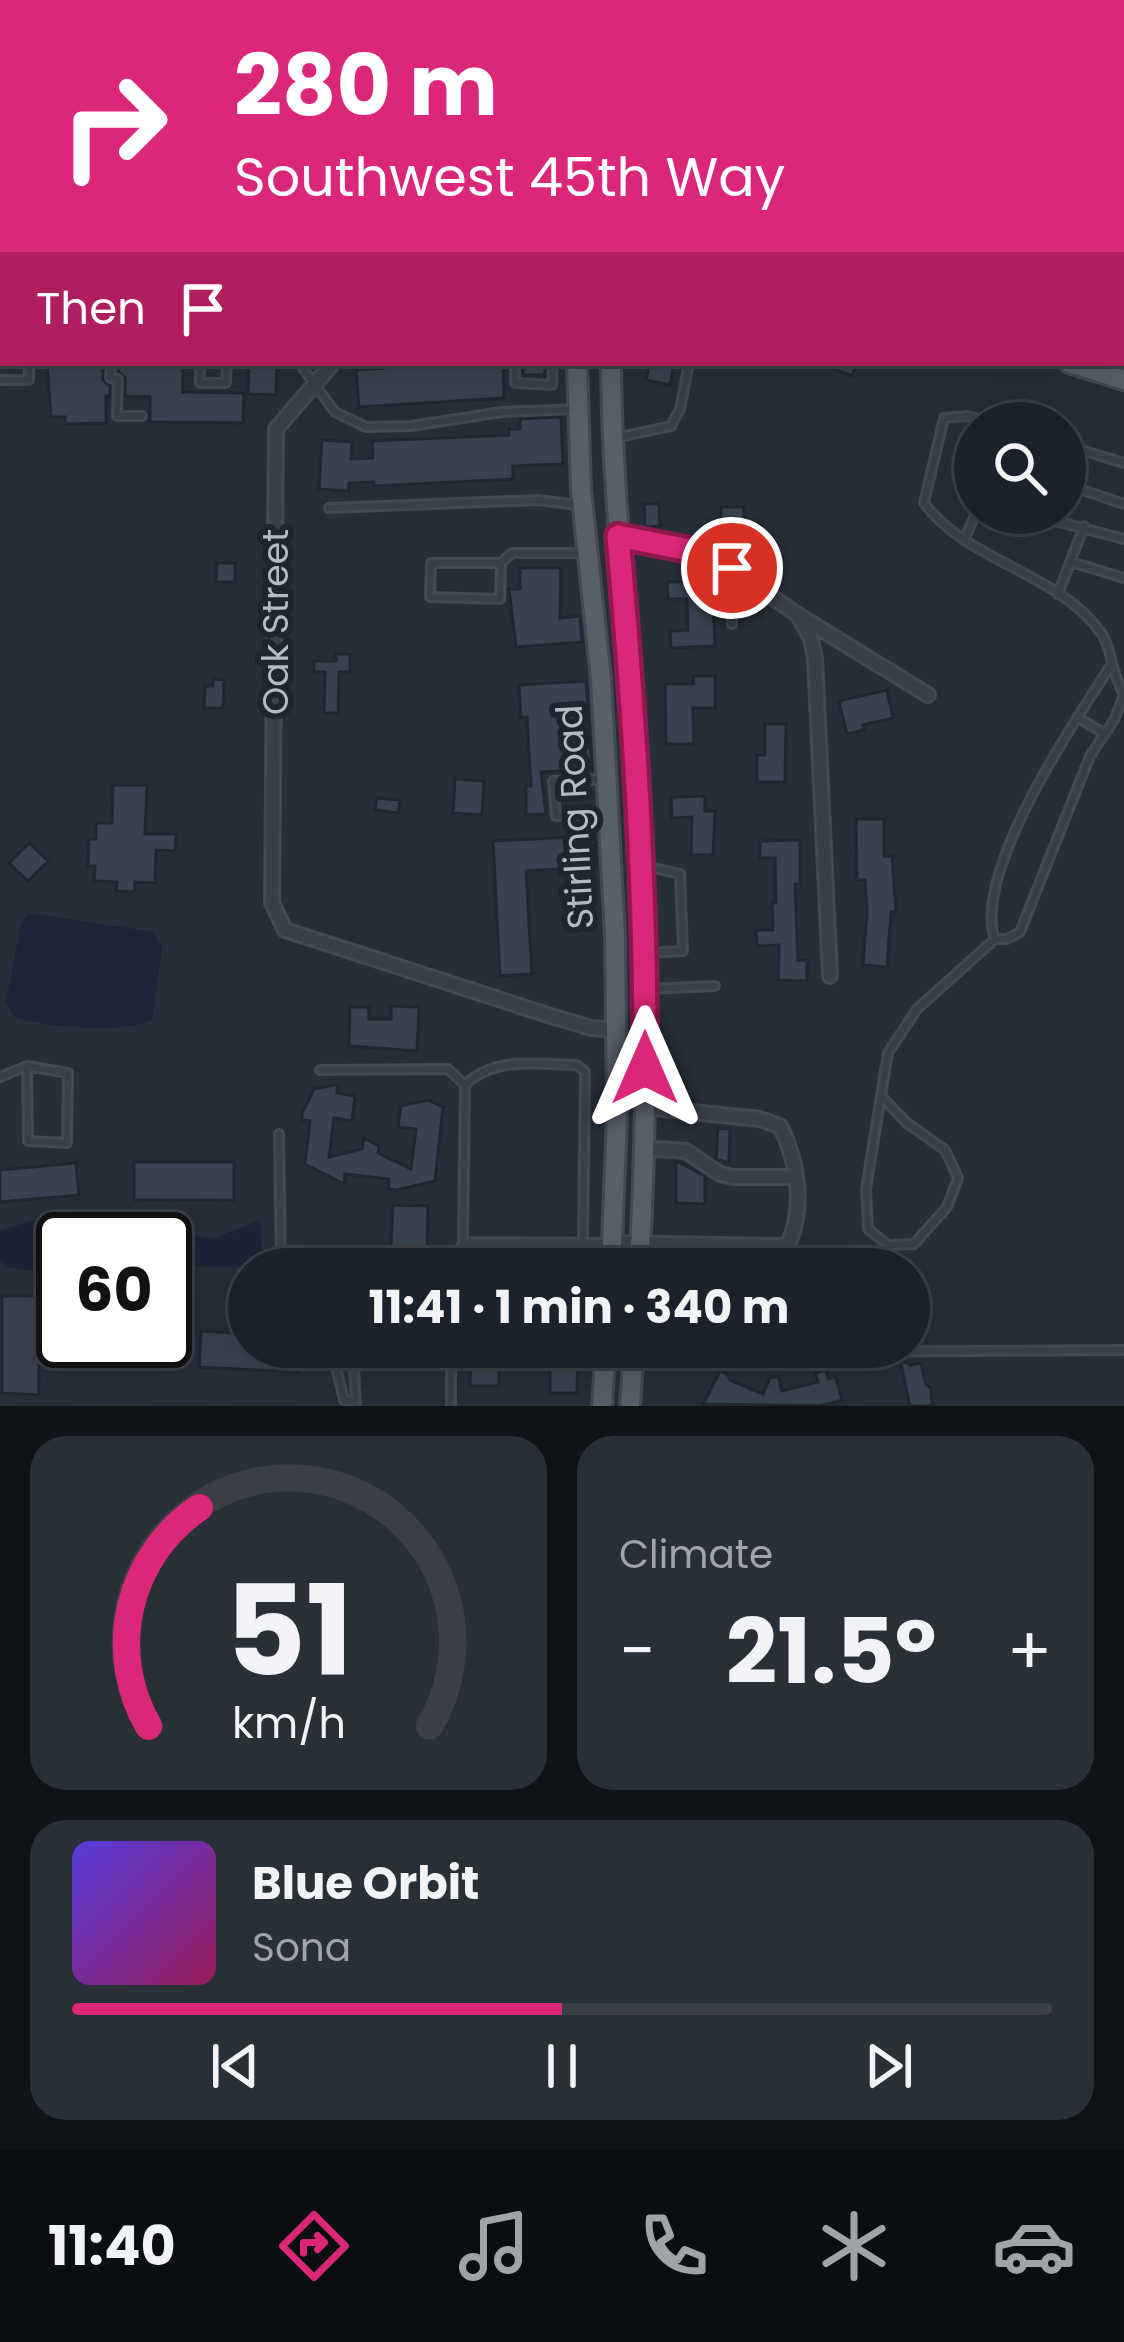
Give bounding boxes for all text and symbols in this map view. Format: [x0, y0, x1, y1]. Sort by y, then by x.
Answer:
text: 280 m [234, 27, 498, 144]
icon: right [36, 48, 192, 204]
text: Southwest 45th Way [234, 139, 785, 215]
icon: arrive [170, 276, 236, 342]
text: Then [36, 277, 146, 340]
map controls [954, 402, 1086, 534]
button: search [954, 402, 1086, 534]
pin [681, 517, 783, 619]
street label: Oak Street [250, 529, 301, 715]
icon: arrive [699, 535, 765, 601]
street label: Stirling Road [544, 703, 606, 931]
position arrow [582, 1005, 708, 1131]
speed limit sign: 60 [36, 1212, 192, 1368]
text: 11:41 · 1 min · 340 m [368, 1276, 790, 1339]
text: Climate [619, 1527, 773, 1582]
text: 51 [224, 1544, 353, 1719]
text: 21.5° [726, 1588, 937, 1715]
text: − [619, 1605, 655, 1697]
text: + [1007, 1605, 1052, 1697]
text: km/h [231, 1693, 346, 1753]
text: Blue Orbit [252, 1852, 479, 1915]
text: Sona [252, 1920, 351, 1975]
icon: previous [202, 2033, 268, 2099]
icon: pause [529, 2033, 595, 2099]
icon: next [856, 2033, 922, 2099]
icon: directions [272, 2204, 356, 2288]
icon: music [452, 2204, 536, 2288]
icon: phone [632, 2204, 716, 2288]
icon: climate [812, 2204, 896, 2288]
icon: car [992, 2204, 1076, 2288]
text: 11:40 [48, 2208, 176, 2284]

